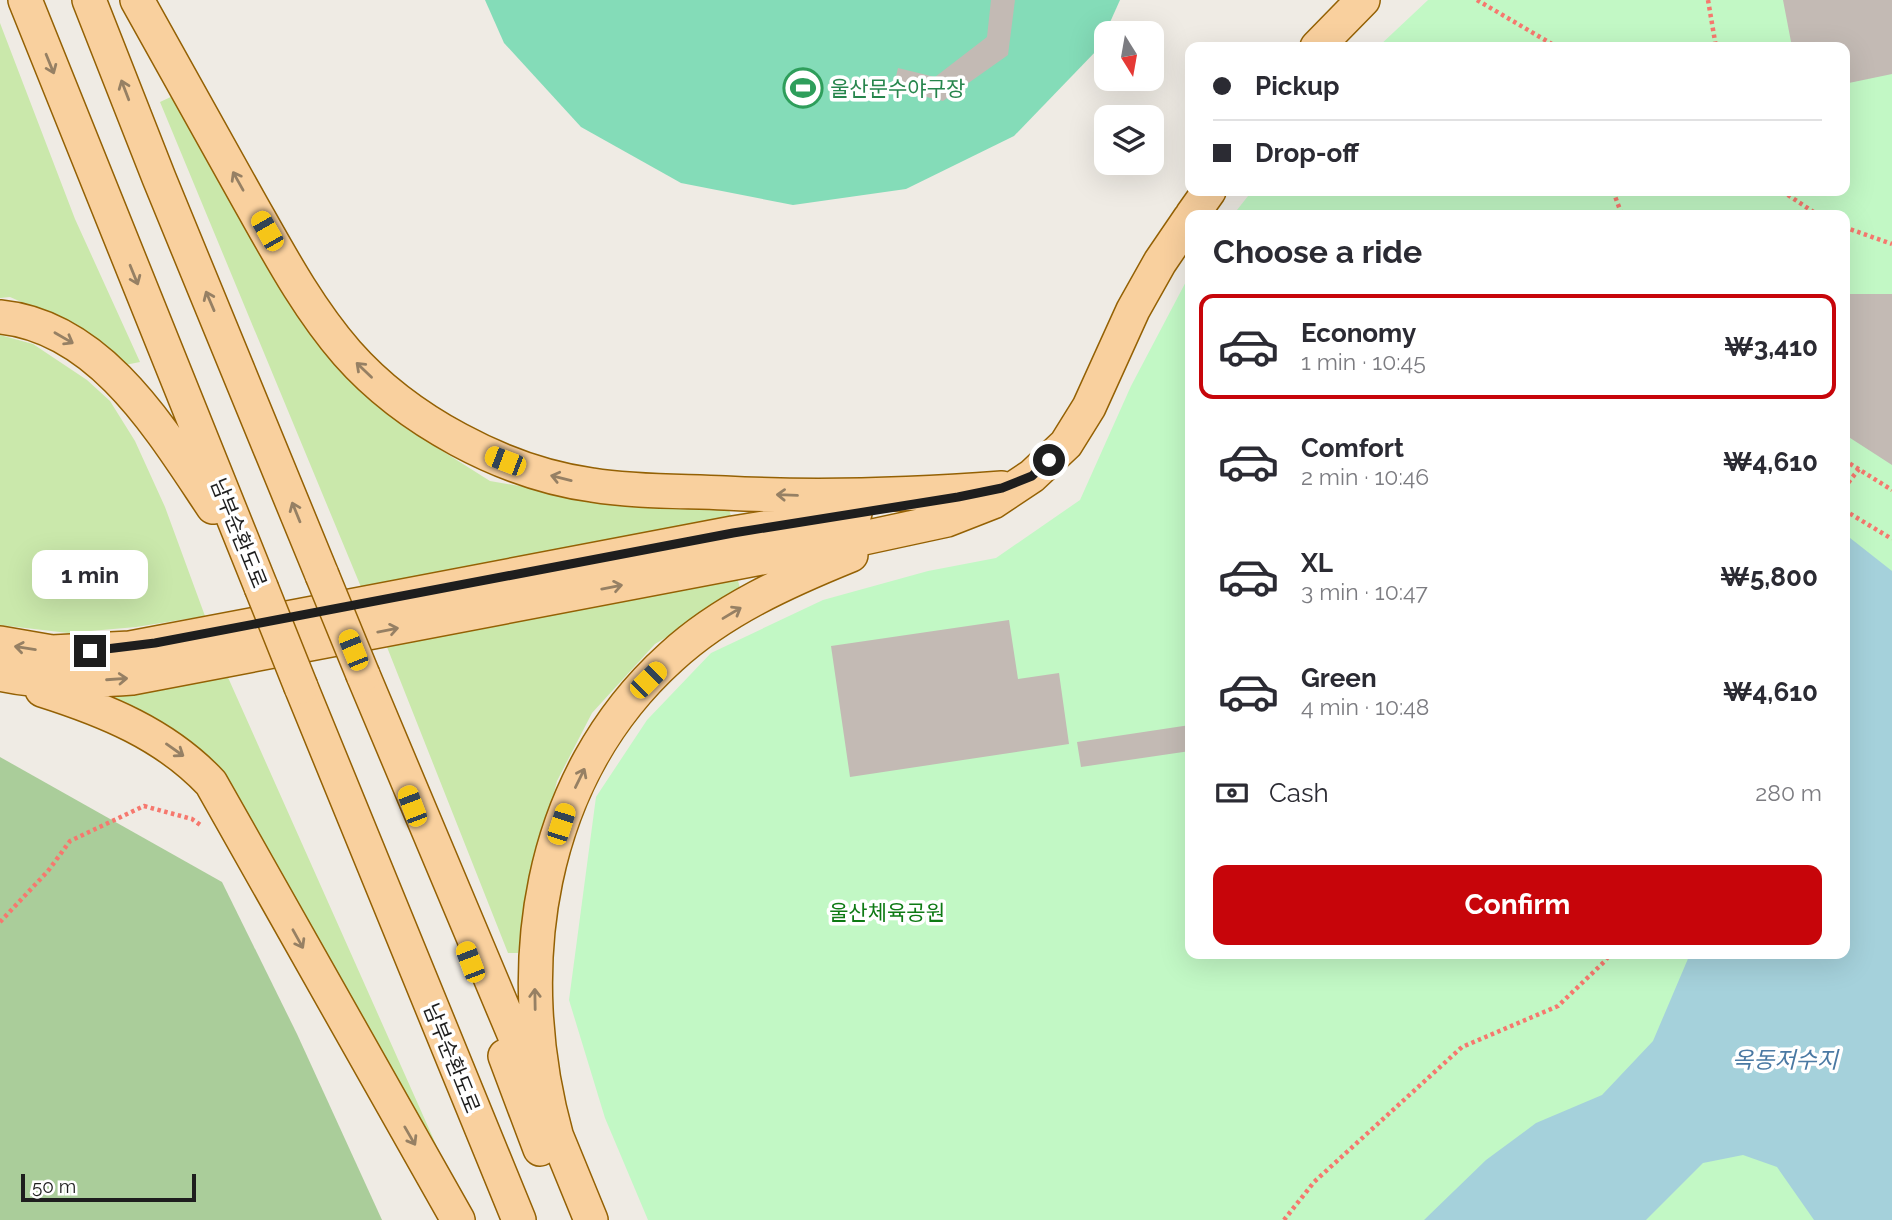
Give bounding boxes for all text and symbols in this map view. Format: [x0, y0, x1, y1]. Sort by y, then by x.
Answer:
north arrow [1094, 21, 1164, 91]
map controls [1094, 21, 1164, 175]
one-way arrow [45, 52, 58, 74]
sports icon: 울산문수야구장 [782, 67, 824, 109]
text: Pickup [1255, 71, 1340, 101]
place label: 울산문수야구장 [830, 76, 965, 101]
one-way arrow [117, 80, 130, 102]
button: layers [1094, 105, 1164, 175]
text: Drop-off [1255, 138, 1359, 168]
one-way arrow [231, 172, 245, 192]
car [248, 208, 287, 254]
text: Choose a ride [1213, 233, 1422, 270]
one-way arrow [129, 263, 142, 285]
one-way arrow [203, 291, 216, 313]
icon: car [1217, 315, 1280, 378]
text: Economy [1301, 318, 1416, 348]
one-way arrow [54, 331, 74, 345]
text: ₩3,410 [1724, 332, 1818, 362]
text: 1 min · 10:45 [1301, 348, 1426, 375]
one-way arrow [356, 361, 373, 378]
icon: car [1217, 430, 1280, 493]
text: Comfort [1301, 433, 1404, 463]
car [482, 444, 529, 478]
route start [1033, 444, 1065, 476]
text: ₩4,610 [1723, 447, 1818, 477]
text: 2 min · 10:46 [1301, 463, 1429, 490]
one-way arrow [550, 471, 573, 484]
street label: 남부순환도로 [206, 475, 272, 591]
one-way arrow [776, 489, 799, 502]
one-way arrow [289, 501, 302, 523]
icon: car [1217, 545, 1280, 608]
text: XL [1301, 548, 1333, 578]
callout: 1 min [32, 550, 148, 598]
text: 1 min [61, 561, 119, 588]
text: ₩5,800 [1720, 562, 1818, 592]
text: 3 min · 10:47 [1301, 578, 1428, 605]
one-way arrow [600, 580, 623, 593]
one-way arrow [721, 606, 741, 620]
one-way arrow [376, 623, 399, 636]
car [336, 627, 371, 673]
route end [74, 635, 106, 667]
one-way arrow [14, 641, 37, 654]
car [626, 658, 671, 702]
icon: car [1217, 660, 1280, 723]
text: Green [1301, 663, 1377, 693]
one-way arrow [105, 672, 127, 685]
text: ₩4,610 [1723, 677, 1818, 707]
text: 4 min · 10:48 [1301, 693, 1430, 720]
one-way arrow [165, 743, 184, 757]
one-way arrow [573, 768, 587, 789]
icon: cash [1213, 774, 1251, 812]
text: Cash [1269, 778, 1329, 808]
text: 280 m [1755, 779, 1822, 806]
car [395, 783, 430, 829]
car [545, 801, 578, 847]
button: Confirm [1213, 865, 1822, 945]
park label: 울산체육공원 [829, 900, 945, 925]
one-way arrow [292, 928, 305, 949]
car [453, 939, 488, 985]
one-way arrow [529, 987, 542, 1010]
street label: 남부순환도로 [419, 1000, 485, 1116]
water label: 옥동저수지 [1732, 1046, 1840, 1073]
one-way arrow [404, 1126, 418, 1146]
scale bar [21, 1171, 196, 1203]
text: 50 m [32, 1175, 76, 1197]

